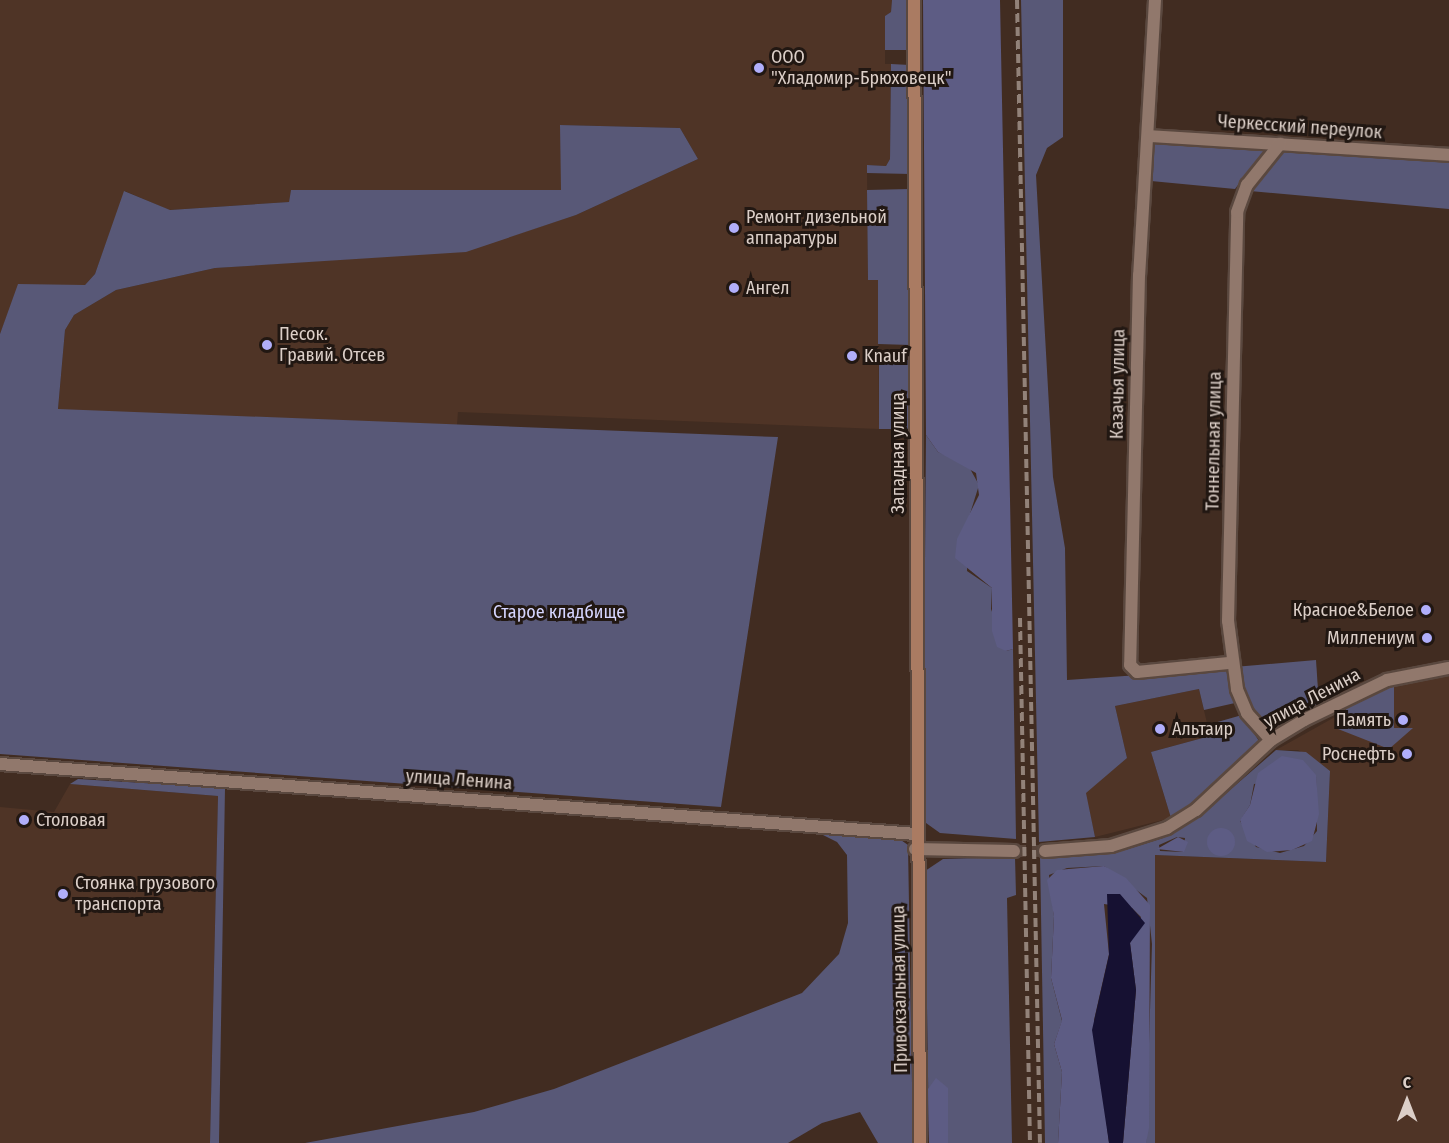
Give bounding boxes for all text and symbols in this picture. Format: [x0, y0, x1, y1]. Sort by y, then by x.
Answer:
place label: ООО "Хладомир-Брюховецк" [771, 47, 951, 90]
marker: ООО "Хладомир-Брюховецк" [752, 61, 766, 75]
street label: Черкесский переулок [1217, 110, 1383, 144]
place label: Ремонт дизельной аппаратуры [746, 207, 887, 250]
marker: Ремонт дизельной аппаратуры [727, 221, 741, 235]
place label: Ангел [746, 277, 790, 299]
marker: Ангел [727, 281, 741, 295]
place label: Песок. Гравий. Отсев [279, 324, 385, 366]
street label: Казачья улица [1106, 329, 1130, 439]
marker: Песок. Гравий. Отсев [260, 338, 274, 352]
place label: Knauf [864, 345, 907, 367]
marker: Knauf [845, 349, 859, 363]
street label: Тоннельная улица [1202, 371, 1226, 511]
street label: Западная улица [887, 392, 909, 514]
place label: Красное&Белое [1293, 599, 1414, 621]
park label: Старое кладбище [493, 601, 625, 623]
marker: Красное&Белое [1419, 603, 1433, 617]
place label: Миллениум [1327, 627, 1415, 649]
marker: Миллениум [1420, 631, 1434, 645]
street label: улица Ленина [1260, 663, 1364, 733]
place label: Память [1336, 709, 1391, 731]
marker: Память [1396, 713, 1410, 727]
place label: Альтаир [1172, 718, 1233, 740]
marker: Альтаир [1153, 722, 1167, 736]
place label: Роснефть [1322, 743, 1395, 765]
marker: Роснефть [1400, 747, 1414, 761]
street label: улица Ленина [405, 766, 513, 794]
place label: Столовая [36, 809, 106, 831]
marker: Столовая [17, 813, 31, 827]
place label: Стоянка грузового транспорта [75, 873, 215, 916]
marker: Стоянка грузового транспорта [56, 887, 70, 901]
street label: Привокзальная улица [888, 905, 912, 1073]
north arrow [1377, 1071, 1437, 1131]
text: С [1403, 1073, 1411, 1092]

